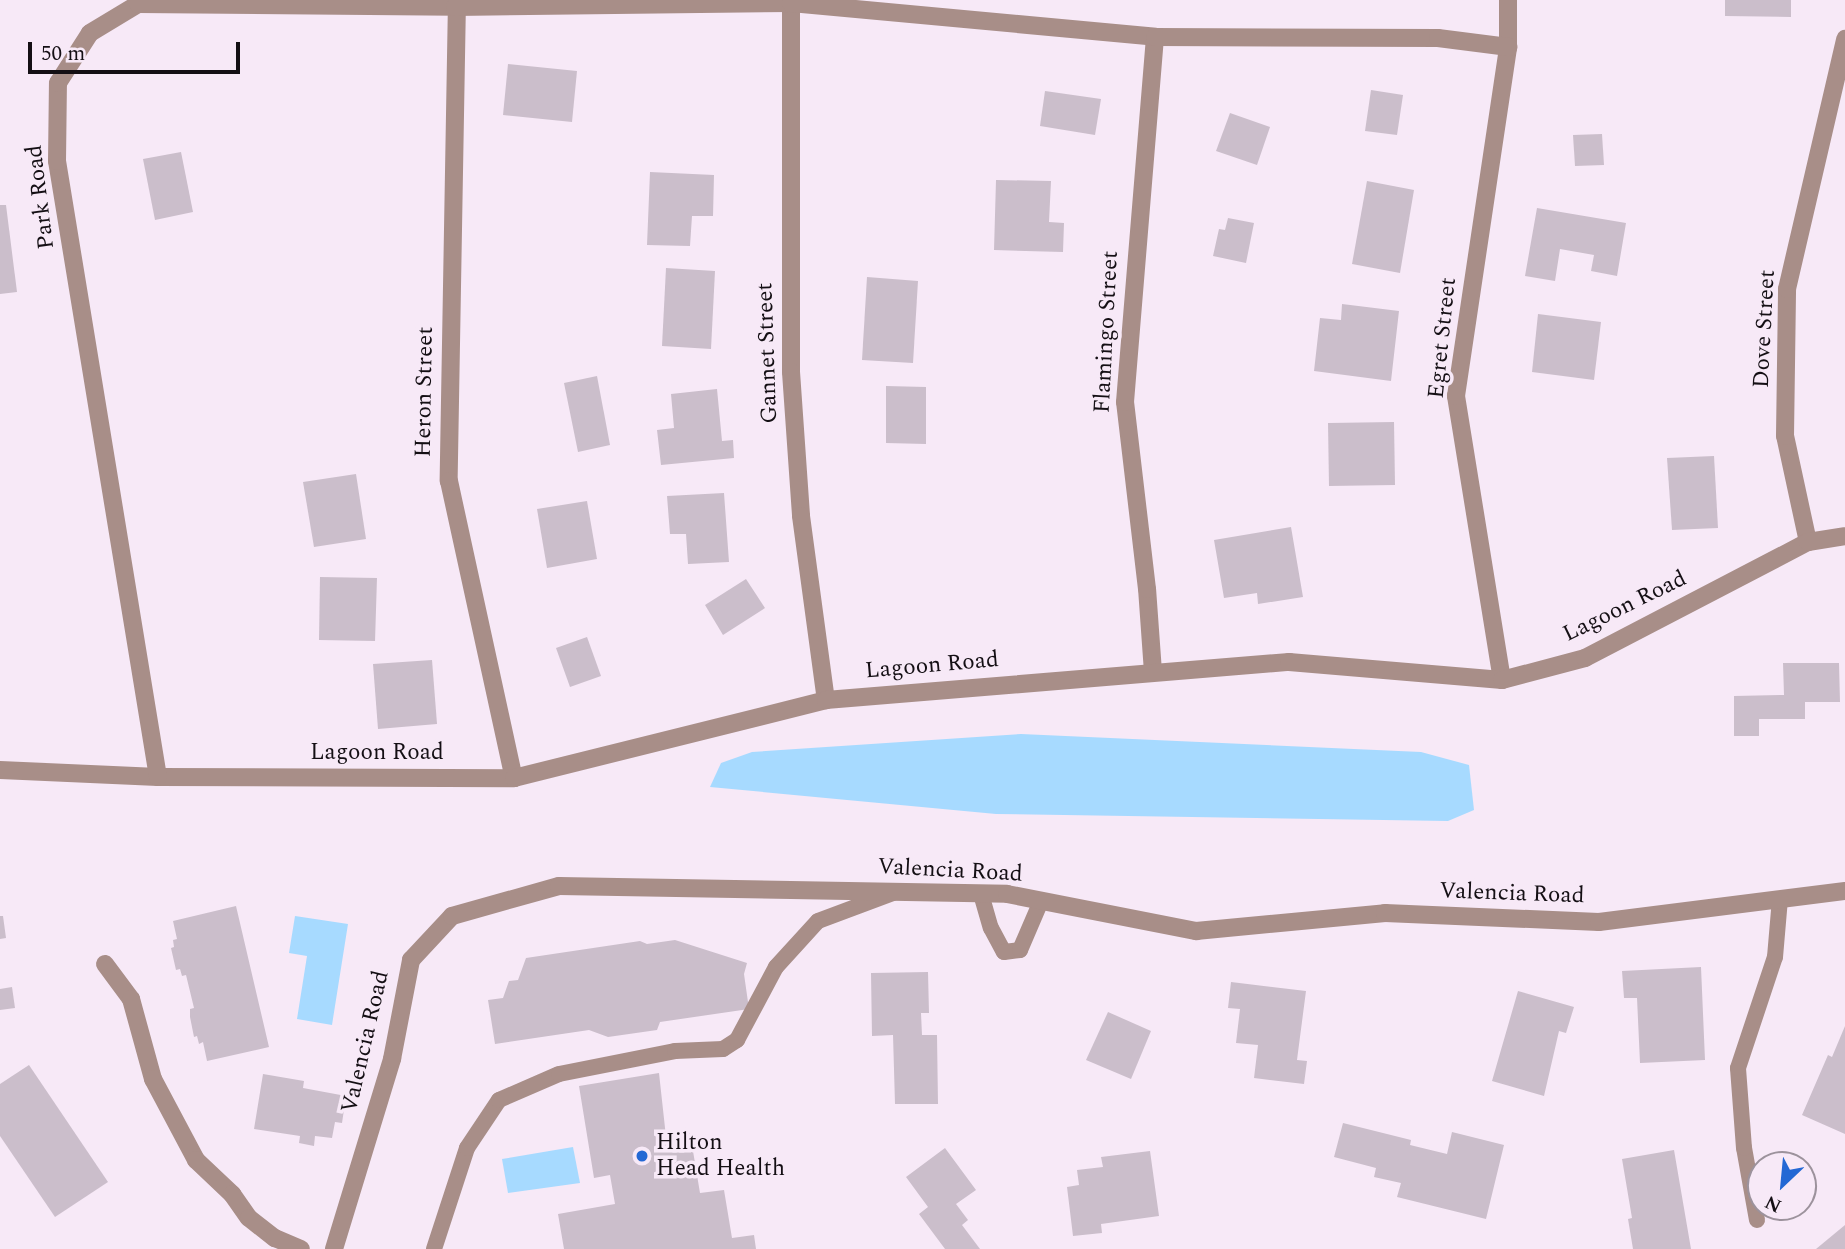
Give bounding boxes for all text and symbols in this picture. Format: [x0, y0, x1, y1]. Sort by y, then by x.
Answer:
scale bar [32, 28, 243, 72]
text: 50 m [41, 38, 85, 70]
street label: Park Road [21, 143, 61, 251]
street label: Flamingo Street [1089, 250, 1125, 414]
street label: Dove Street [1748, 269, 1782, 389]
street label: Egret Street [1423, 276, 1463, 400]
street label: Gannet Street [752, 282, 784, 424]
street label: Heron Street [410, 326, 440, 458]
street label: Lagoon Road [1559, 565, 1691, 649]
street label: Lagoon Road [864, 646, 1000, 686]
street label: Lagoon Road [310, 739, 444, 767]
street label: Valencia Road [877, 853, 1023, 889]
street label: Valencia Road [1439, 878, 1585, 910]
street label: Valencia Road [336, 968, 396, 1116]
place label: Hilton Head Health [656, 1129, 785, 1183]
marker: Hilton Head Health [634, 1148, 650, 1164]
north arrow [1747, 1151, 1817, 1221]
text: N [1760, 1187, 1787, 1220]

